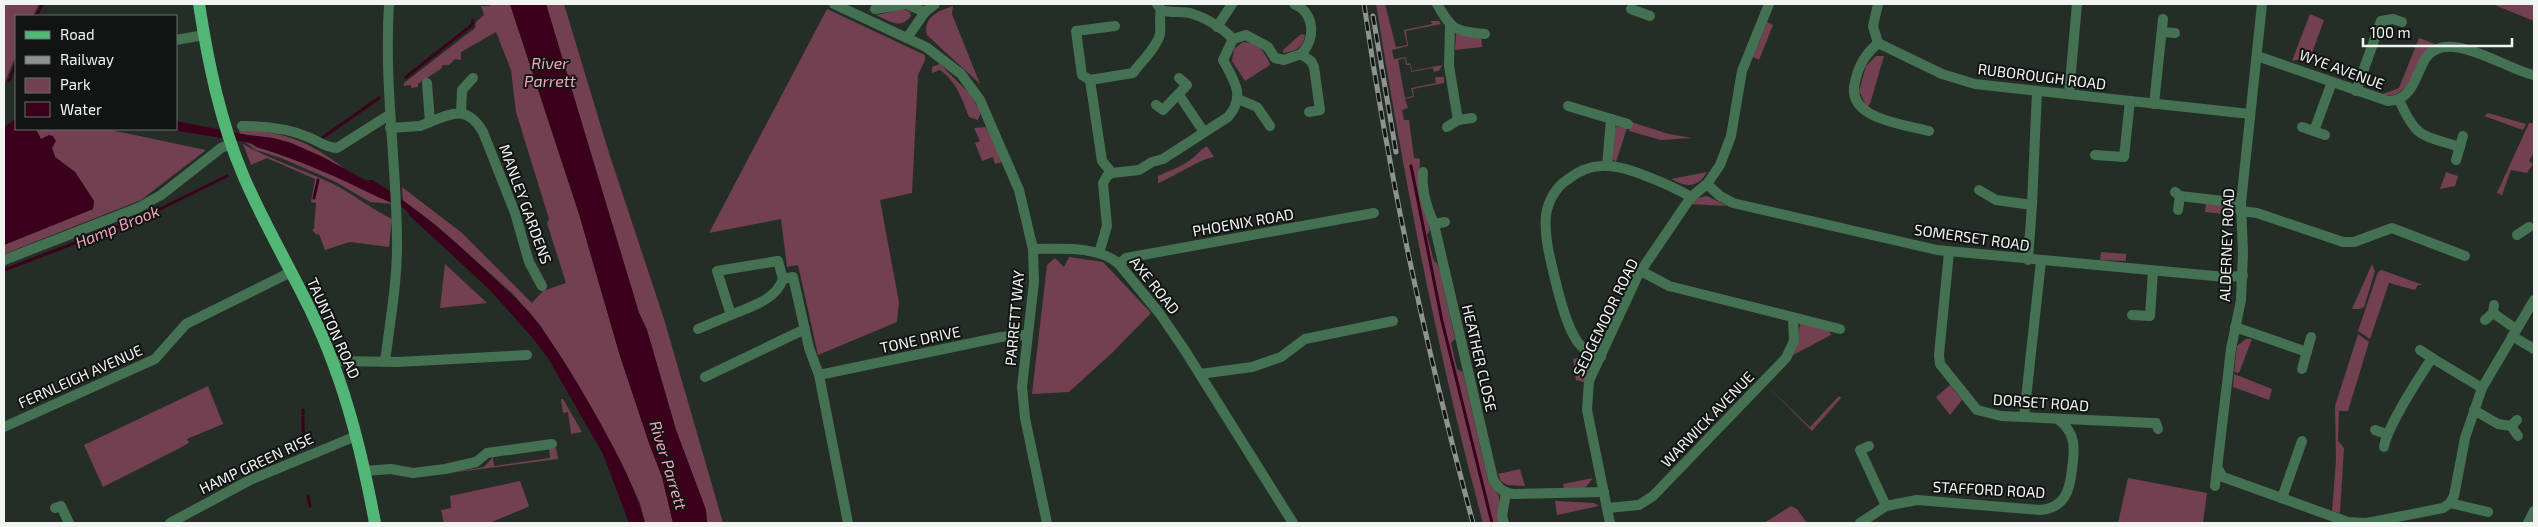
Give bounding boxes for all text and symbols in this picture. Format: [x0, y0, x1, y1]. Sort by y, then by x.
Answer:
legend [15, 15, 178, 130]
scale bar [2363, 15, 2512, 47]
text: 100 m [2370, 23, 2411, 41]
text: Road [60, 25, 95, 43]
street label: WYE AVENUE [2297, 45, 2387, 93]
text: Railway [60, 50, 114, 68]
water label: River Parrett [524, 53, 577, 90]
street label: RUBOROUGH ROAD [1977, 59, 2107, 93]
text: Park [60, 75, 91, 93]
text: Water [60, 100, 102, 118]
street label: MANLEY GARDENS [496, 142, 556, 266]
street label: ALDERNEY ROAD [2215, 188, 2237, 302]
water label: Hamp Brook [72, 201, 162, 251]
street label: PHOENIX ROAD [1191, 204, 1295, 240]
street label: SOMERSET ROAD [1913, 220, 2031, 254]
street label: AXE ROAD [1126, 253, 1184, 317]
street label: SEDGEMOOR ROAD [1569, 255, 1641, 379]
street label: PARRETT WAY [1001, 269, 1027, 366]
street label: TAUNTON ROAD [304, 275, 364, 381]
street label: HEATHER CLOSE [1459, 303, 1501, 413]
street label: TONE DRIVE [878, 322, 962, 356]
street label: FERNLEIGH AVENUE [15, 341, 145, 411]
street label: WARWICK AVENUE [1657, 367, 1757, 471]
street label: DORSET ROAD [1992, 390, 2090, 414]
water label: River Parrett [646, 418, 692, 513]
street label: HAMP GREEN RISE [196, 429, 316, 497]
street label: STAFFORD ROAD [1932, 477, 2046, 501]

